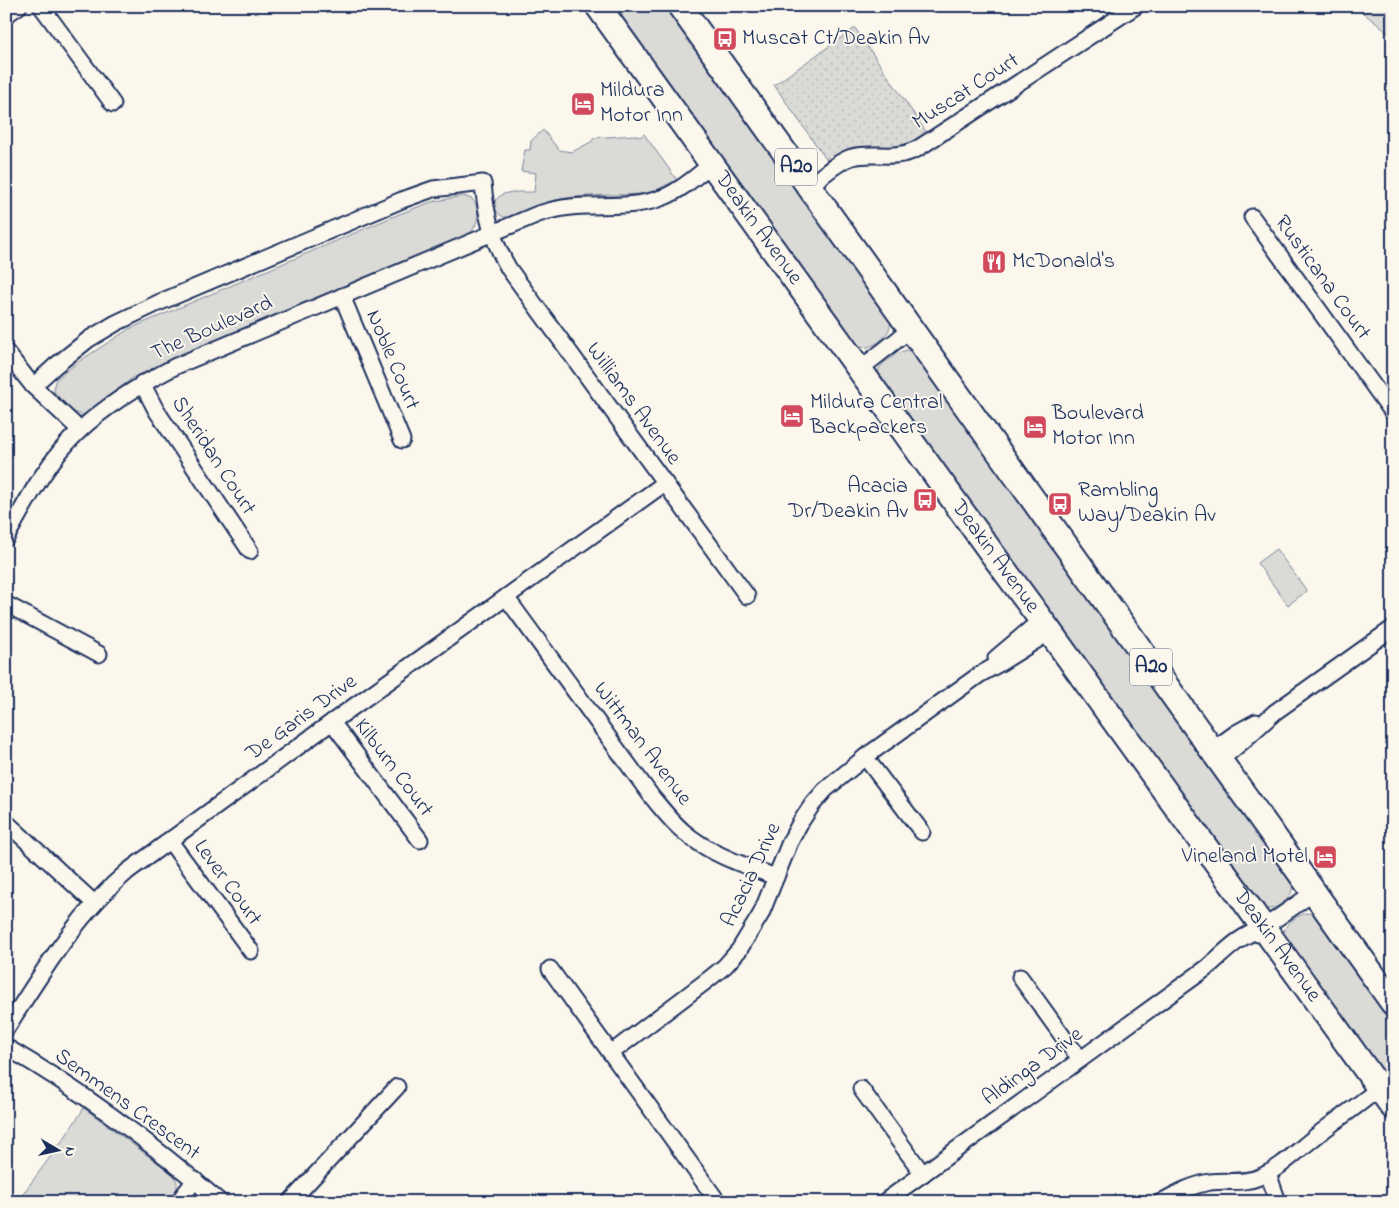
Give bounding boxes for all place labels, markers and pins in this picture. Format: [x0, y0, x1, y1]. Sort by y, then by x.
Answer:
place label: Muscat Ct/Deakin Av [742, 23, 930, 55]
bus stop icon: Muscat Ct/Deakin Av [712, 26, 738, 52]
place label: Mildura Motor Inn [600, 75, 683, 132]
hotel icon: Mildura Motor Inn [570, 91, 596, 117]
place label: McDonald's [1012, 246, 1115, 278]
restaurant icon: McDonald's [981, 249, 1007, 275]
place label: Mildura Central Backpackers [809, 387, 943, 444]
place label: Boulevard Motor Inn [1051, 398, 1144, 455]
hotel icon: Mildura Central Backpackers [779, 403, 805, 429]
hotel icon: Boulevard Motor Inn [1022, 414, 1048, 440]
place label: Acacia Dr/Deakin Av [787, 471, 908, 528]
place label: Rambling Way/Deakin Av [1078, 475, 1216, 533]
bus stop icon: Acacia Dr/Deakin Av [912, 487, 938, 513]
bus stop icon: Rambling Way/Deakin Av [1047, 491, 1073, 517]
place label: Vineland Motel [1181, 841, 1308, 873]
hotel icon: Vineland Motel [1312, 844, 1338, 870]

